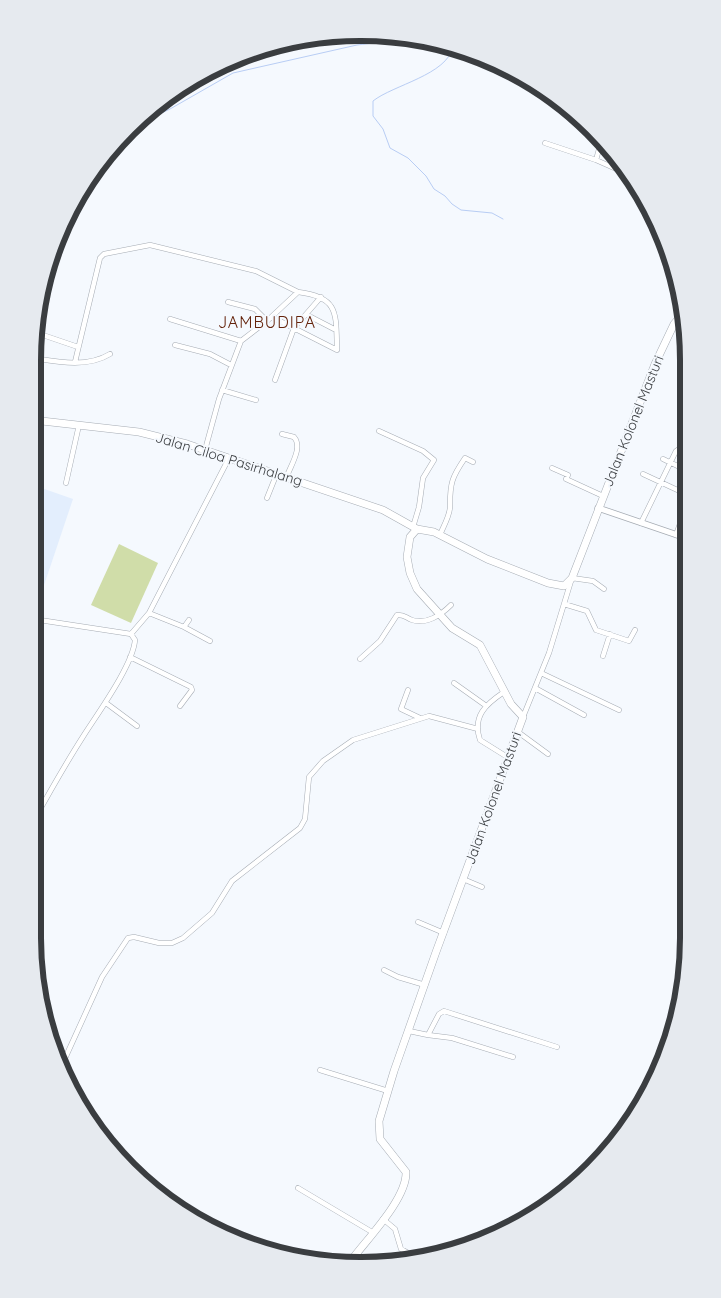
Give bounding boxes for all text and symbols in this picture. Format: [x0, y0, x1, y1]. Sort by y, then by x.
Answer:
district label: JAMBUDIPA [218, 312, 316, 332]
street label: Jalan Kolonel Masturi [598, 353, 668, 489]
street label: Jalan Ciloa Pasirhalang [153, 428, 305, 490]
street label: Jalan Kolonel Masturi [461, 729, 525, 867]

